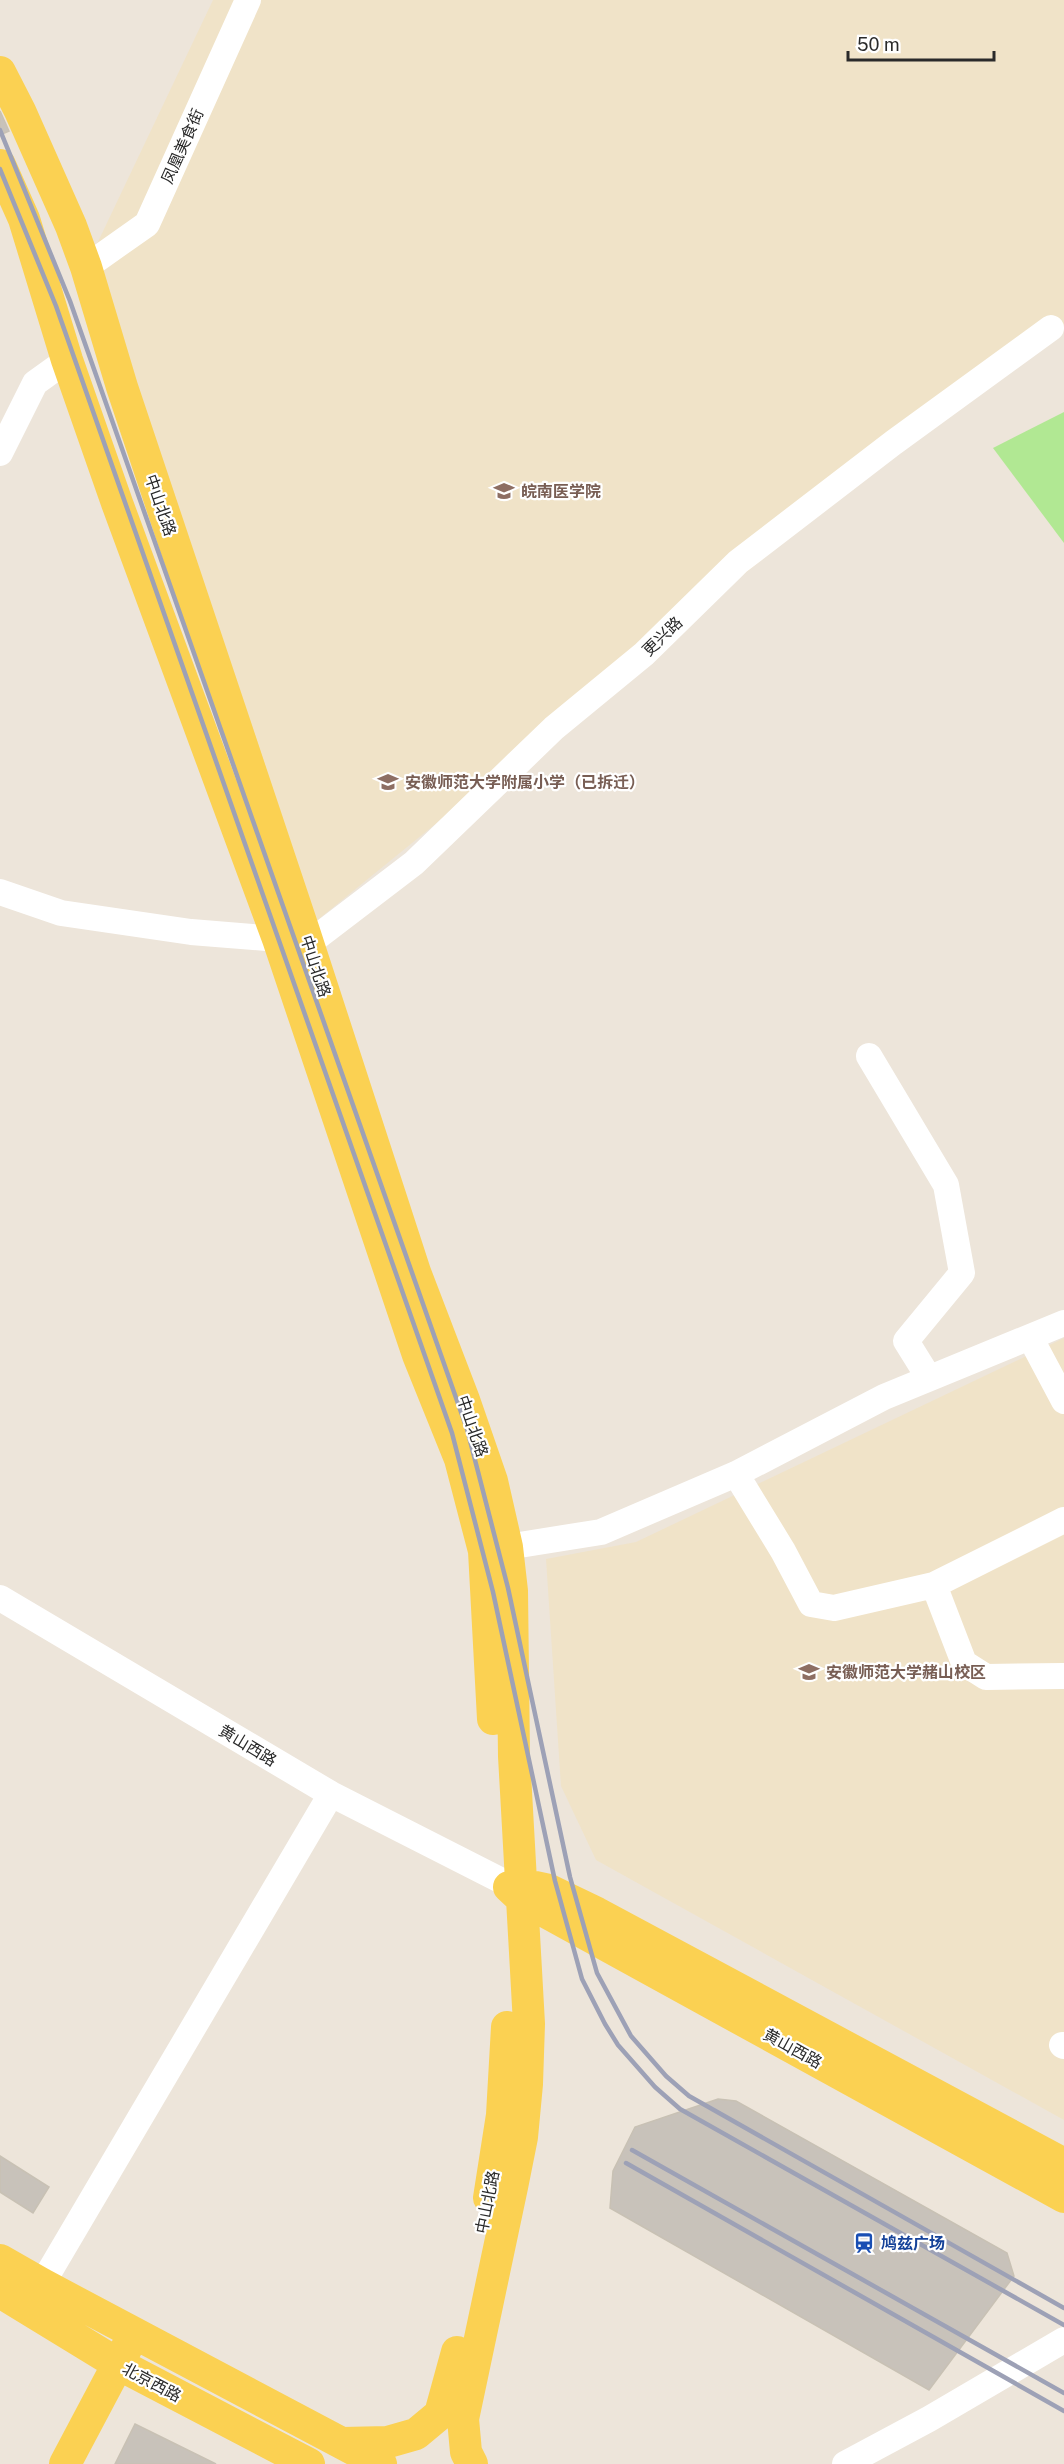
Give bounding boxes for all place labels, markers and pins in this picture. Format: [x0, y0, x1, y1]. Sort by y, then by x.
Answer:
school or university icon: 皖南医学院 [492, 479, 516, 503]
place label: 皖南医学院 [521, 482, 601, 501]
school or university icon: 安徽师范大学附属小学（已拆迁） [376, 770, 400, 794]
place label: 安徽师范大学附属小学（已拆迁） [405, 773, 645, 792]
school or university icon: 安徽师范大学赭山校区 [797, 1660, 821, 1684]
place label: 安徽师范大学赭山校区 [826, 1663, 986, 1682]
station icon: 鸠兹广场 [852, 2231, 876, 2255]
place label: 鸠兹广场 [881, 2234, 945, 2253]

